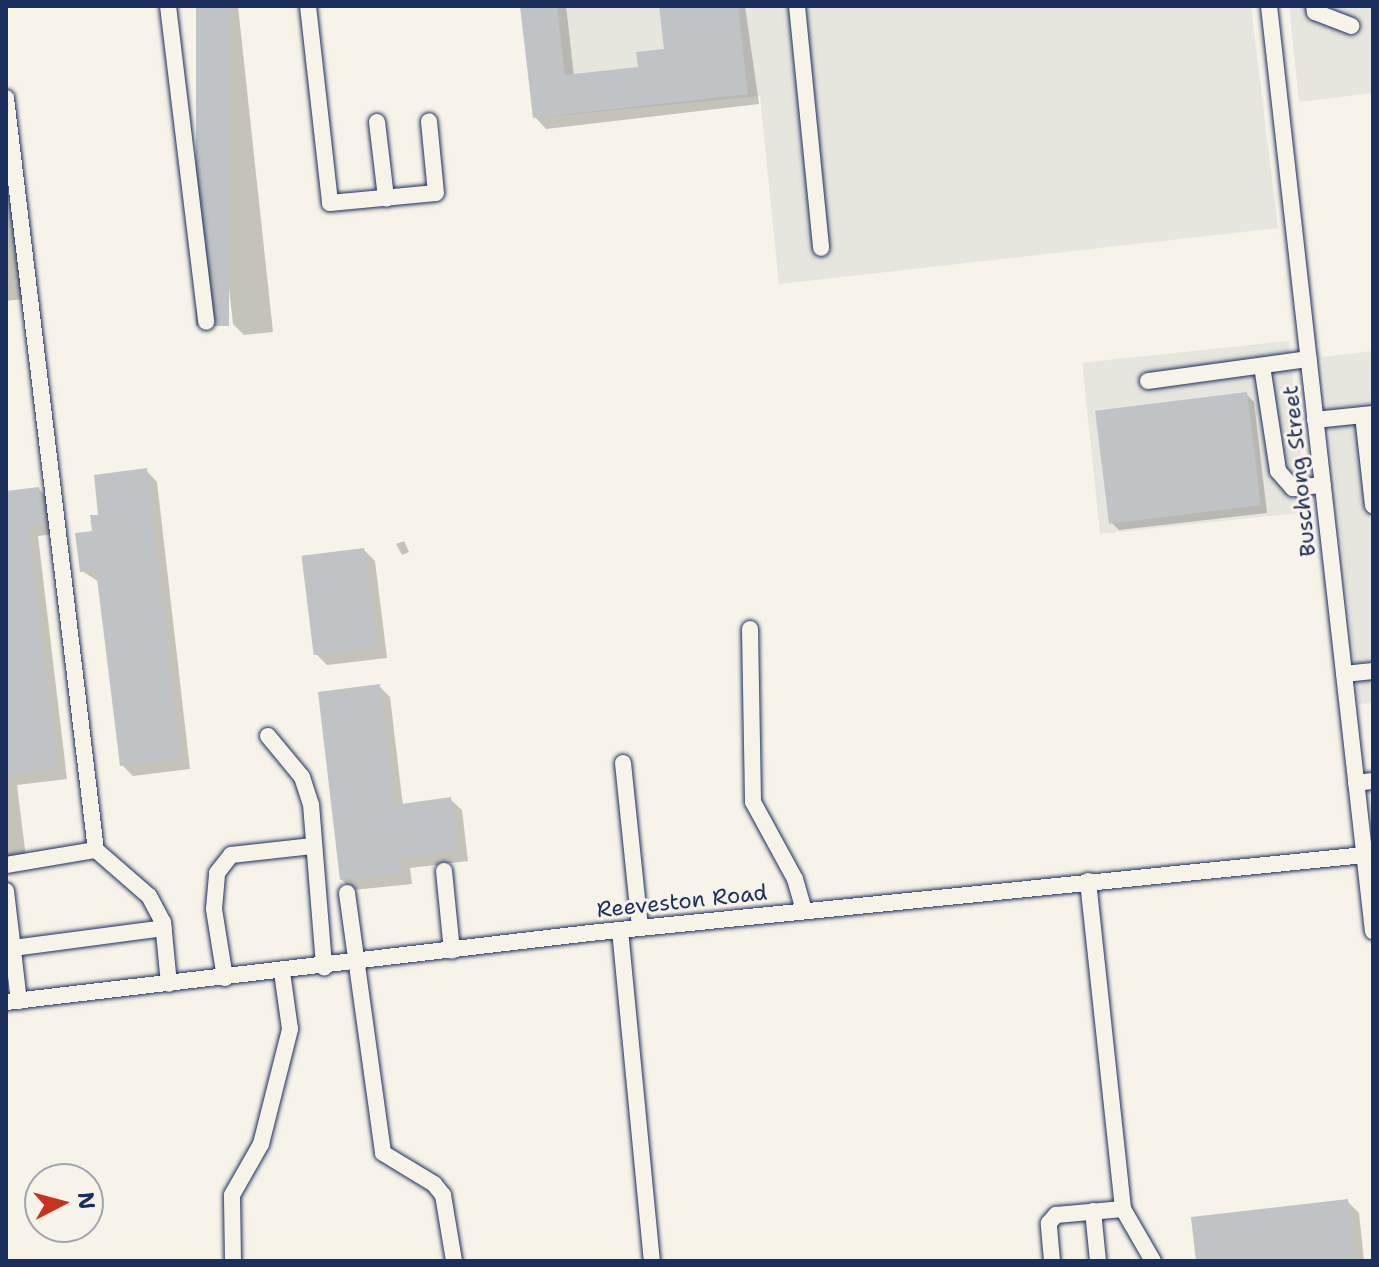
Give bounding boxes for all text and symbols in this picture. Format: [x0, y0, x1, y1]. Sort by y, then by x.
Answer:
street label: Buschong Street [1277, 384, 1321, 558]
street label: Reeveston Road [595, 879, 769, 923]
north arrow [24, 1163, 104, 1243]
text: N [71, 1190, 102, 1211]

